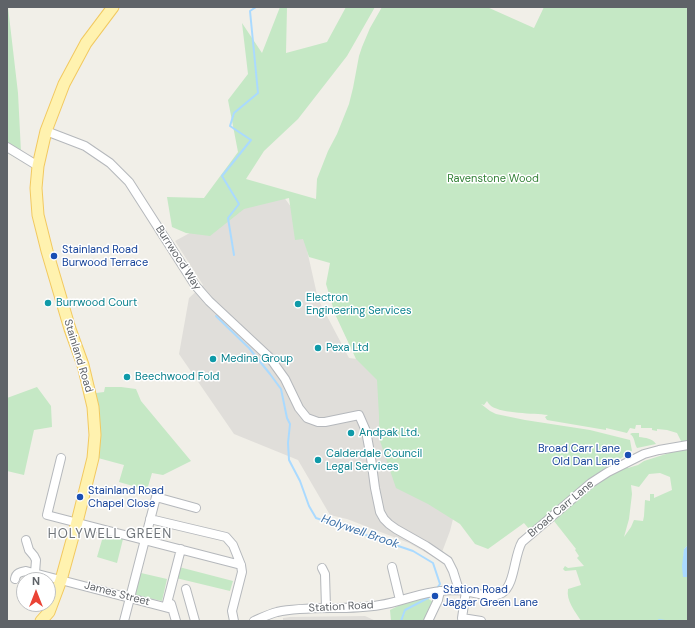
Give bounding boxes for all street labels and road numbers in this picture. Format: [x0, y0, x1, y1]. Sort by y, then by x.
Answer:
street label: Burrwood Way [152, 223, 204, 293]
street label: Stainland Road [61, 318, 95, 394]
street label: Broad Carr Lane [525, 478, 597, 540]
street label: James Street [83, 579, 151, 609]
street label: Station Road [308, 599, 374, 615]

